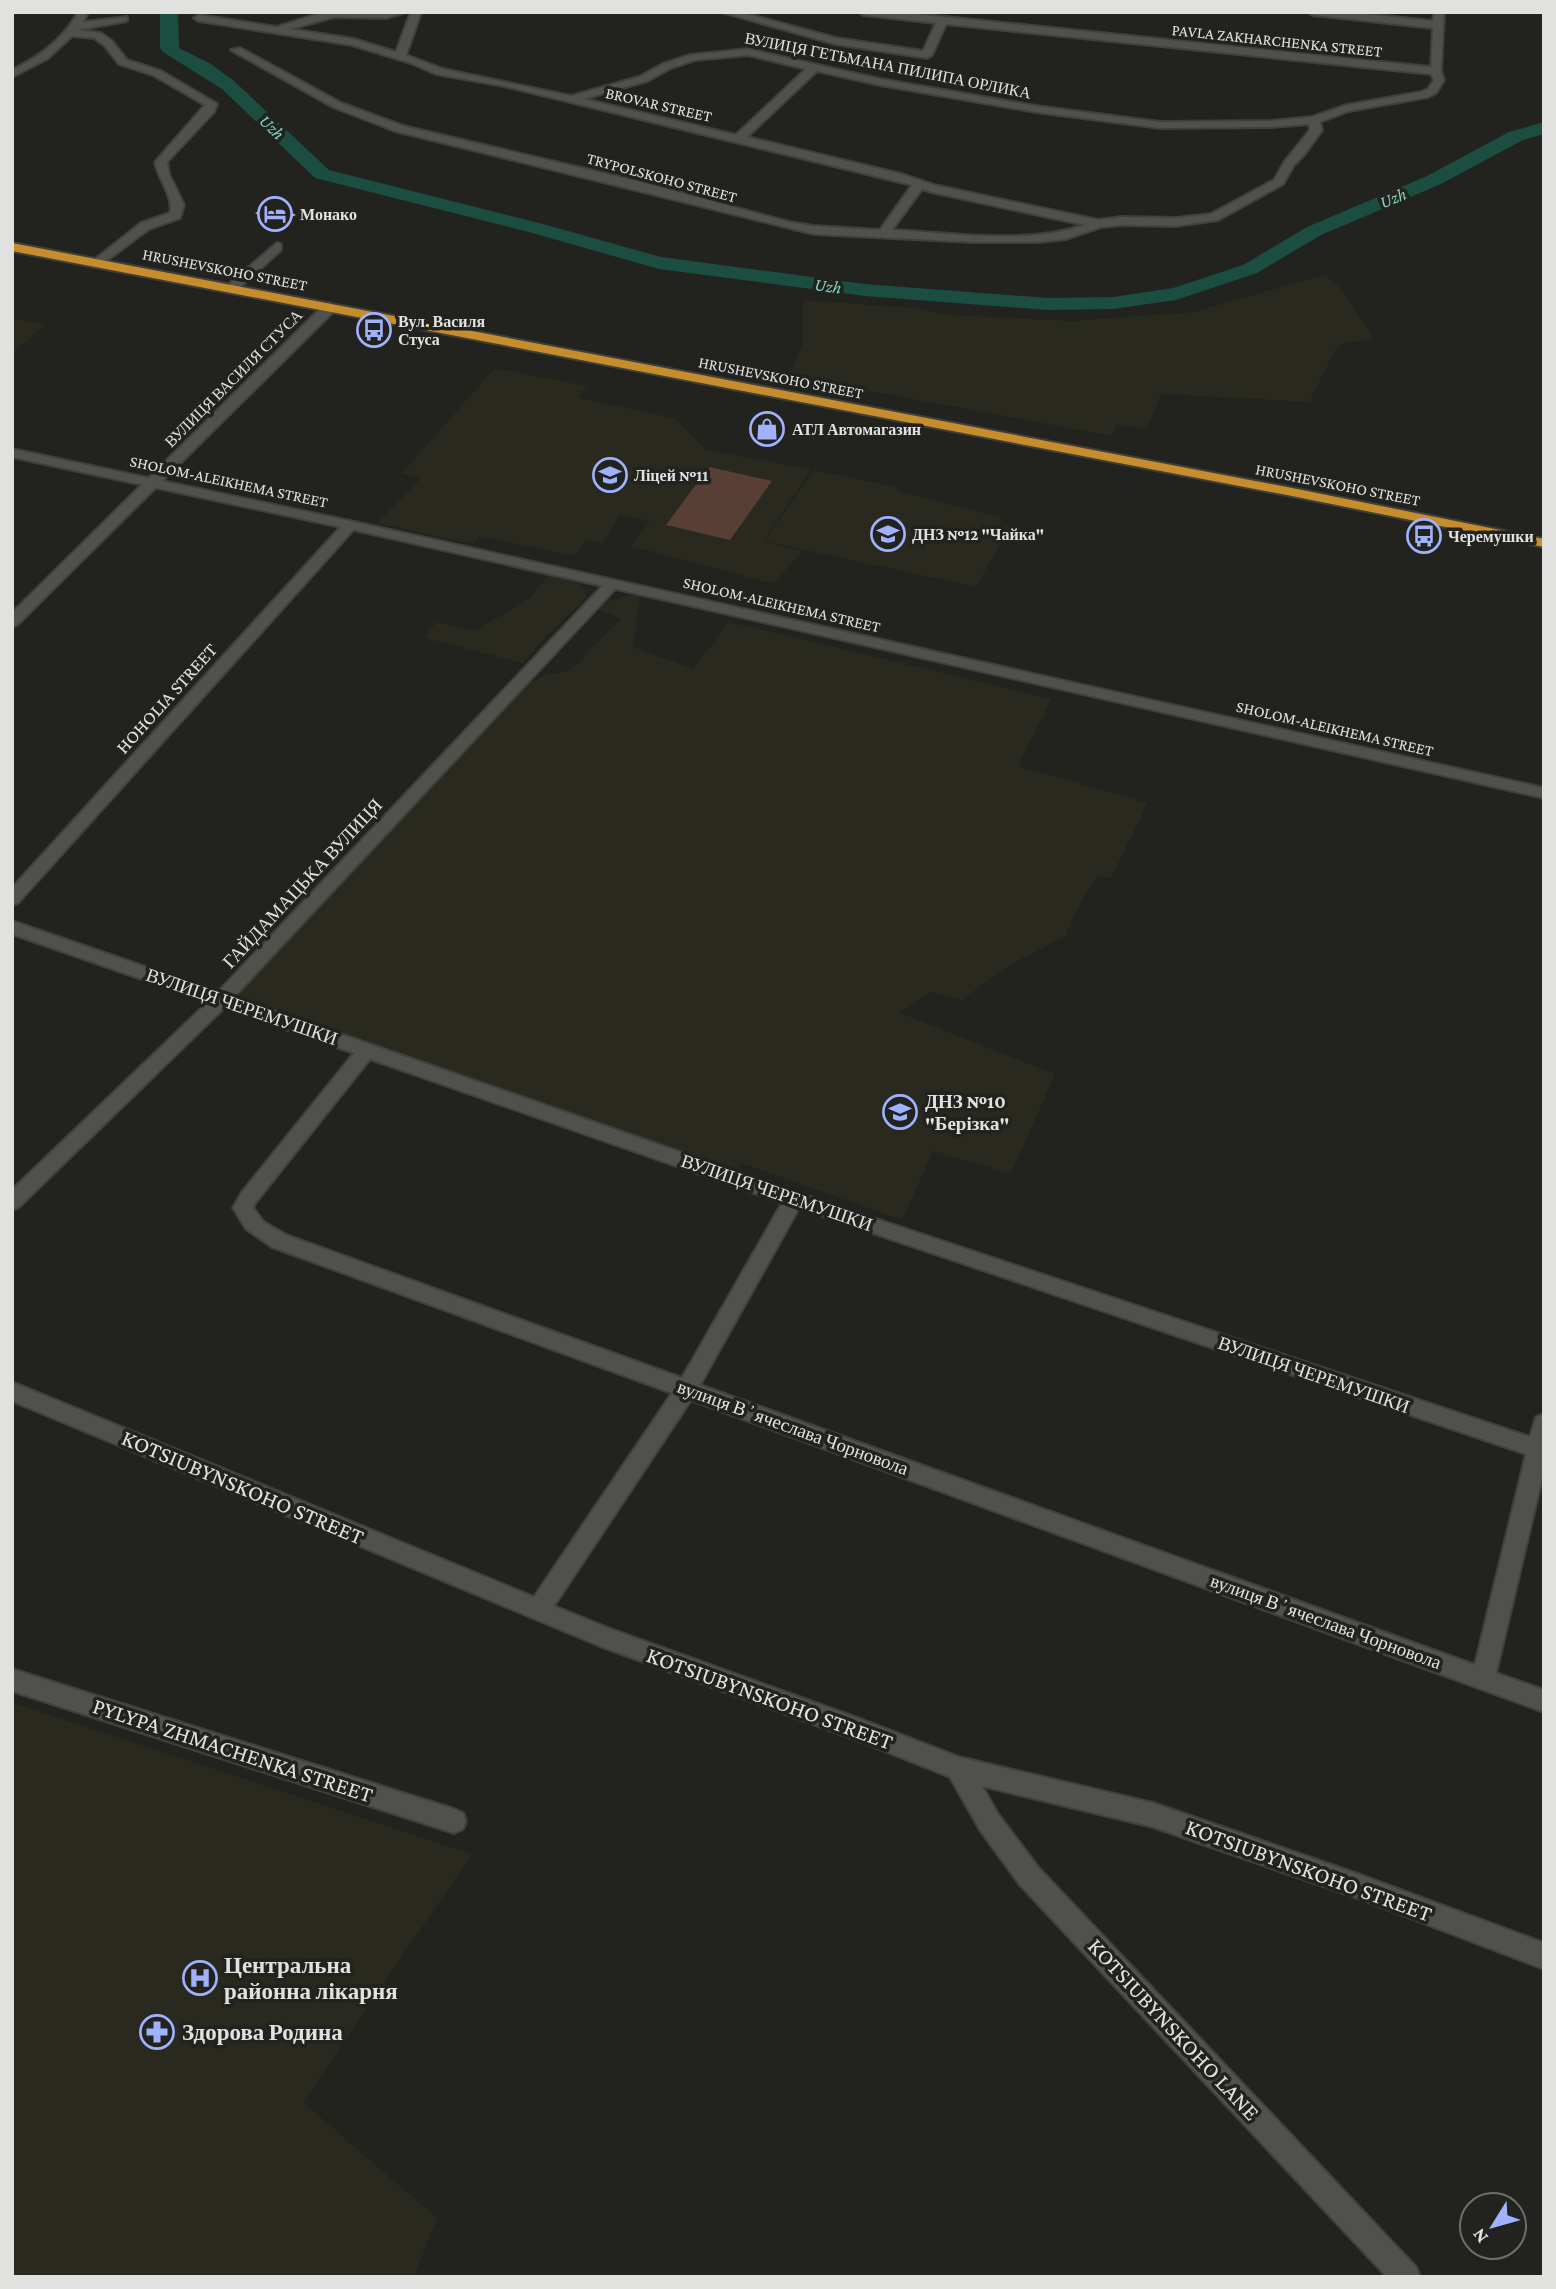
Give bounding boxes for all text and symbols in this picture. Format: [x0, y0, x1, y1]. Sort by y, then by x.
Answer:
street label: PAVLA ZAKHARCHENKA STREET [1171, 21, 1383, 60]
street label: ВУЛИЦЯ ГЕТЬМАНА ПИЛИПА ОРЛИКА [743, 29, 1033, 103]
street label: BROVAR STREET [604, 84, 714, 125]
water label: Uzh [255, 110, 289, 144]
street label: TRYPOLSKOHO STREET [585, 149, 739, 206]
water label: Uzh [1377, 183, 1410, 212]
hotel icon: Монако [256, 195, 294, 233]
place label: Монако [300, 206, 357, 223]
street label: HRUSHEVSKOHO STREET [141, 245, 309, 294]
water label: Uzh [813, 274, 843, 298]
street label: ВУЛИЦЯ ВАСИЛЯ СТУСА [161, 306, 306, 451]
bus stop icon: Вул. Василя Стуса [355, 311, 393, 349]
place label: Вул. Василя Стуса [398, 313, 486, 349]
street label: HRUSHEVSKOHO STREET [697, 353, 865, 402]
shop icon: АТЛ Автомагазин [748, 410, 786, 448]
place label: АТЛ Автомагазин [792, 421, 921, 438]
street label: SHOLOM-ALEIKHEMA STREET [128, 452, 330, 511]
school or university icon: Ліцей №11 [591, 456, 629, 494]
street label: HRUSHEVSKOHO STREET [1254, 460, 1422, 509]
place label: Ліцей №11 [634, 467, 708, 484]
school or university icon: ДНЗ №12 "Чайка" [869, 515, 907, 553]
bus stop icon: Черемушки [1405, 517, 1443, 555]
place label: ДНЗ №12 "Чайка" [912, 526, 1044, 544]
place label: Черемушки [1448, 528, 1534, 546]
street label: SHOLOM-ALEIKHEMA STREET [682, 574, 882, 636]
street label: HOHOLIA STREET [112, 639, 222, 758]
street label: SHOLOM-ALEIKHEMA STREET [1235, 698, 1435, 760]
street label: ГАЙДАМАЦЬКА ВУЛИЦЯ [218, 794, 387, 972]
street label: ВУЛИЦЯ ЧЕРЕМУШКИ [143, 964, 341, 1049]
place label: ДНЗ №10 "Берізка" [925, 1091, 1009, 1134]
school or university icon: ДНЗ №10 "Берізка" [881, 1093, 919, 1131]
street label: ВУЛИЦЯ ЧЕРЕМУШКИ [678, 1150, 876, 1235]
street label: ВУЛИЦЯ ЧЕРЕМУШКИ [1215, 1332, 1413, 1417]
street label: вулиця Вʼячеслава Чорновола [674, 1376, 912, 1479]
street label: KOTSIUBYNSKOHO STREET [118, 1424, 368, 1550]
street label: вулиця Вʼячеслава Чорновола [1207, 1570, 1445, 1673]
street label: KOTSIUBYNSKOHO STREET [643, 1641, 897, 1755]
street label: PYLYPA ZHMACHENKA STREET [90, 1692, 377, 1808]
street label: KOTSIUBYNSKOHO STREET [1182, 1813, 1436, 1927]
street label: KOTSIUBYNSKOHO LANE [1083, 1933, 1265, 2125]
place label: Центральна районна лікарня [224, 1952, 398, 2004]
hospital icon: Центральна районна лікарня [181, 1959, 219, 1997]
pharmacy icon: Здорова Родина [138, 2013, 176, 2051]
place label: Здорова Родина [182, 2019, 343, 2045]
north arrow [1458, 2191, 1528, 2261]
text: N [1468, 2224, 1492, 2247]

